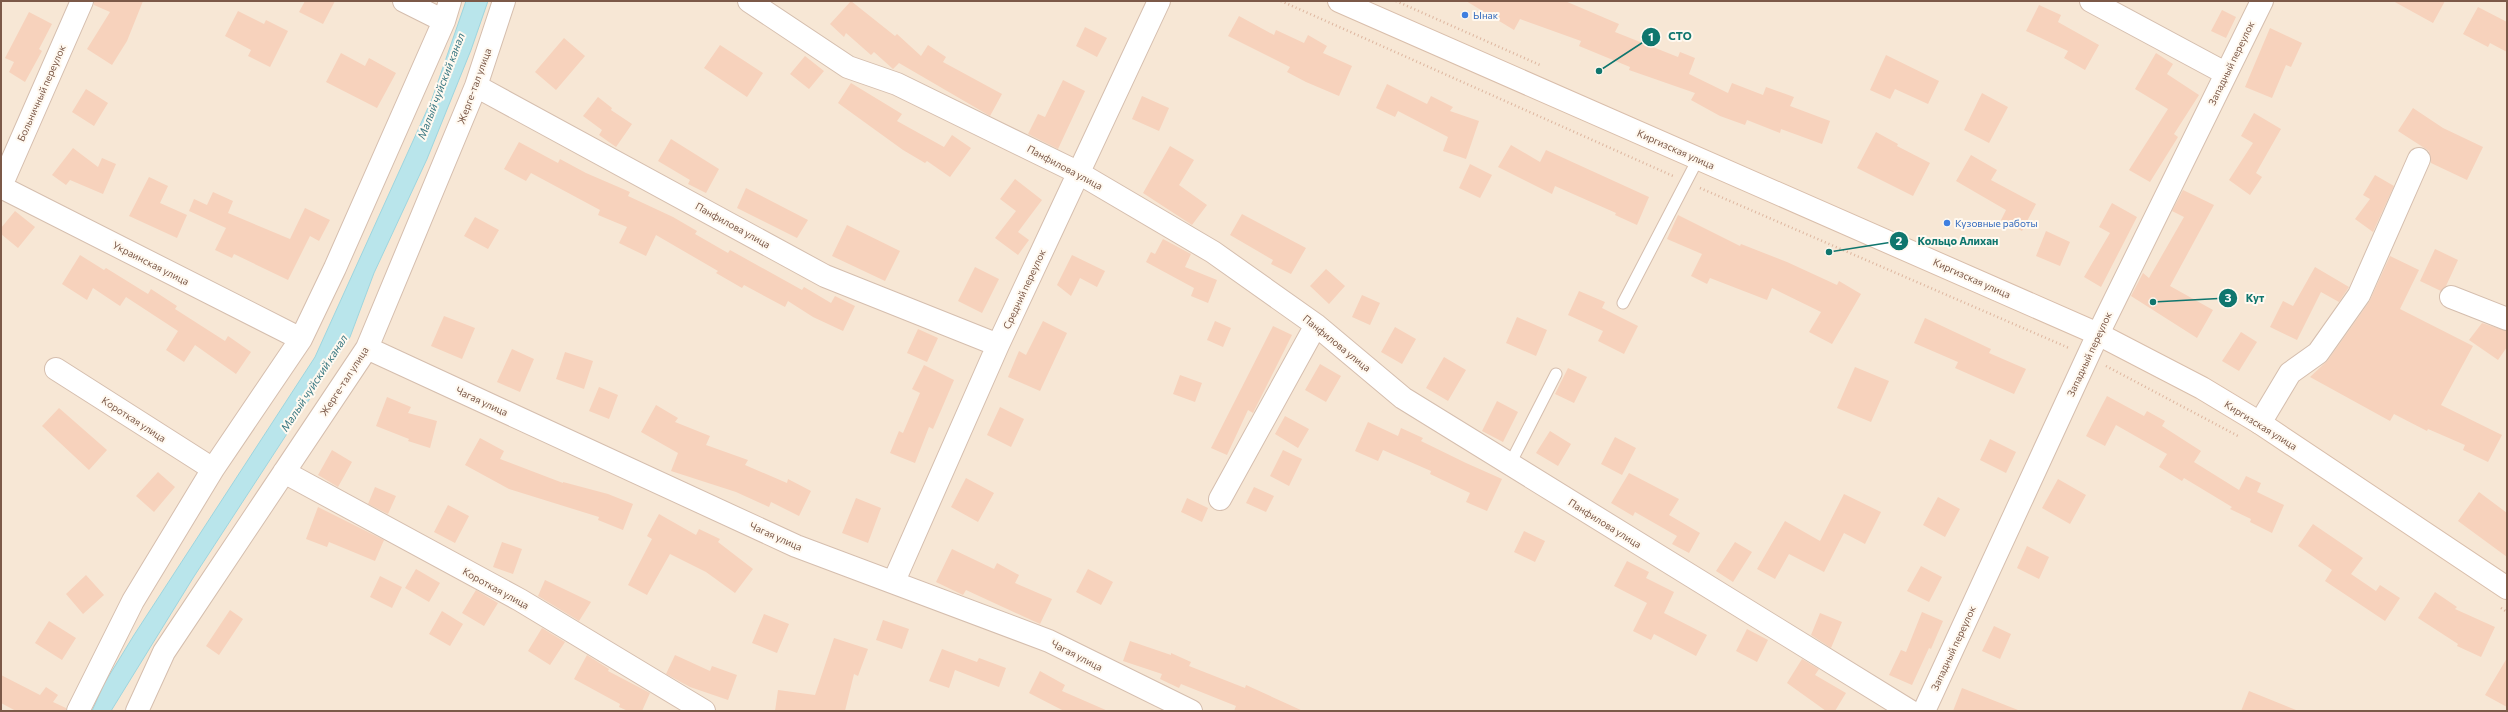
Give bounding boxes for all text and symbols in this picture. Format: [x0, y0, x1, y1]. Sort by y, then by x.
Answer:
place label: Ынак [1473, 9, 1499, 21]
marker: Ынак [1460, 10, 1470, 20]
street label: Западный переулок [2205, 18, 2257, 107]
callout: СТО [1641, 25, 1700, 48]
text: 1 [1648, 29, 1654, 43]
text: СТО [1668, 29, 1692, 42]
water label: Малый чуйский канал [414, 30, 467, 141]
street label: Больничный переулок [14, 42, 68, 143]
street label: Жерге-тал улица [455, 46, 493, 126]
street label: Киргизская улица [1636, 127, 1716, 171]
street label: Панфилова улица [1025, 142, 1105, 192]
street label: Панфилова улица [694, 200, 772, 250]
place label: Кузовные работы [1955, 217, 2038, 229]
marker: Кузовные работы [1942, 218, 1952, 228]
callout: Кольцо Алихан [1889, 230, 2006, 253]
text: 2 [1896, 233, 1903, 247]
text: Кольцо Алихан [1918, 234, 1998, 247]
street label: Украинская улица [111, 239, 191, 287]
street label: Средний переулок [1000, 247, 1048, 331]
street label: Киргизская улица [1932, 256, 2012, 300]
callout: Кут [2218, 287, 2272, 310]
text: 3 [2225, 290, 2232, 304]
text: Кут [2246, 291, 2265, 304]
street label: Западный переулок [2064, 309, 2114, 398]
street label: Панфилова улица [1301, 312, 1373, 374]
water label: Малый чуйский канал [277, 331, 350, 434]
street label: Жерге-тал улица [317, 344, 371, 418]
street label: Чагая улица [454, 384, 510, 418]
street label: Короткая улица [100, 394, 168, 444]
street label: Киргизская улица [2223, 398, 2299, 452]
street label: Панфилова улица [1566, 496, 1644, 550]
street label: Чагая улица [748, 519, 804, 553]
street label: Короткая улица [461, 565, 531, 611]
street label: Западный переулок [1928, 603, 1978, 692]
street label: Чагая улица [1049, 637, 1105, 673]

